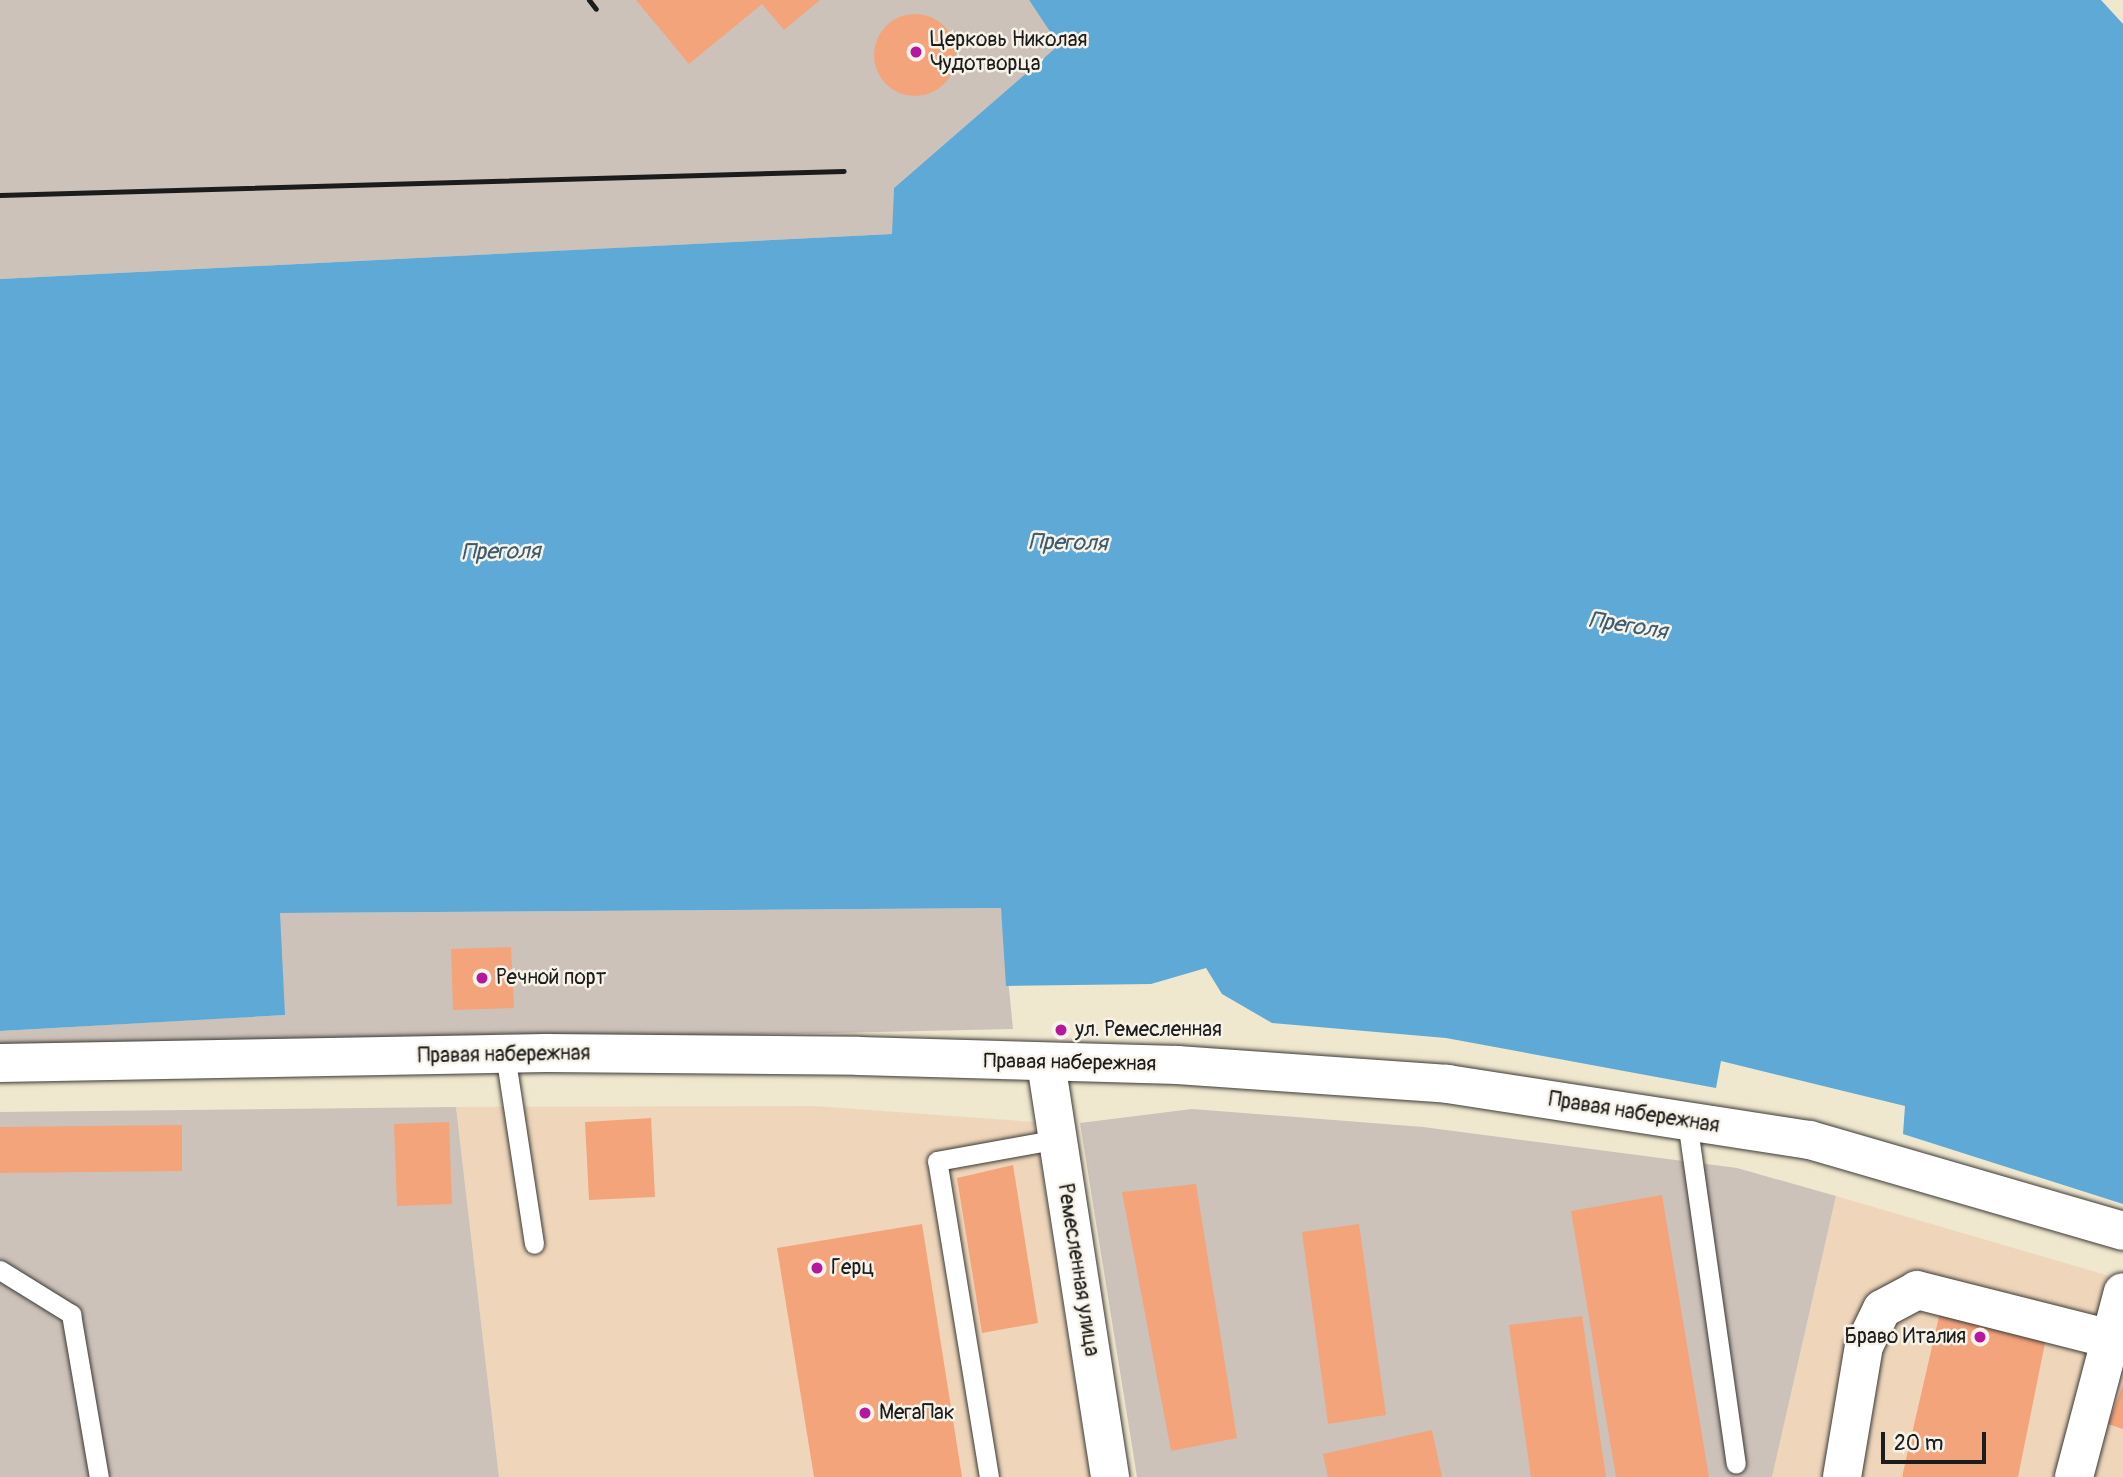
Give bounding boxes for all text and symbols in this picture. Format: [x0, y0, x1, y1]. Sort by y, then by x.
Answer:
place label: Церковь Николая Чудотворца [930, 27, 1087, 77]
marker: Церковь Николая Чудотворца [908, 44, 924, 60]
water label: Преголя [1028, 529, 1108, 557]
water label: Преголя [461, 538, 541, 566]
water label: Преголя [1587, 606, 1669, 646]
place label: Речной порт [496, 965, 606, 991]
marker: Речной порт [474, 970, 490, 986]
place label: ул. Ремесленная [1075, 1017, 1222, 1043]
marker: ул. Ремесленная [1053, 1022, 1069, 1038]
street label: Правая набережная [417, 1041, 591, 1069]
street label: Правая набережная [983, 1049, 1157, 1077]
street label: Правая набережная [1547, 1087, 1721, 1139]
street label: Ремесленная улица [1052, 1182, 1104, 1358]
place label: Герц [831, 1255, 874, 1281]
marker: Герц [809, 1260, 825, 1276]
place label: Браво Италия [1844, 1324, 1966, 1350]
marker: Браво Италия [1972, 1329, 1988, 1345]
place label: МегаПак [879, 1400, 955, 1426]
marker: МегаПак [857, 1405, 873, 1421]
scale bar [1885, 1418, 1990, 1462]
text: 20 m [1894, 1430, 1943, 1457]

